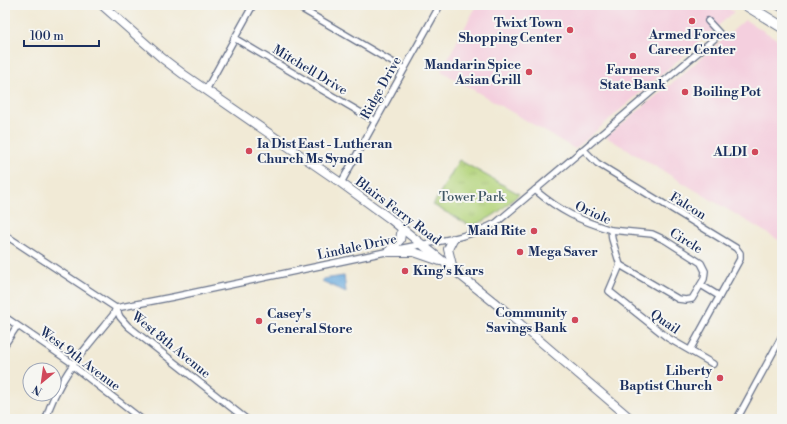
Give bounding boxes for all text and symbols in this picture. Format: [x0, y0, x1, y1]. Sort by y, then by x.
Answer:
place label: Twixt Town Shopping Center [458, 15, 562, 46]
marker: Armed Forces Career Center [687, 16, 697, 26]
scale bar [24, 22, 99, 48]
marker: Twixt Town Shopping Center [565, 25, 575, 35]
place label: Armed Forces Career Center [648, 27, 736, 58]
text: 100 m [30, 29, 64, 44]
street label: Mitchell Drive [270, 41, 351, 99]
marker: Farmers State Bank [628, 51, 638, 61]
street label: Ridge Drive [357, 53, 405, 122]
place label: Mandarin Spice Asian Grill [424, 57, 522, 88]
place label: Farmers State Bank [600, 62, 667, 93]
marker: Mandarin Spice Asian Grill [524, 67, 534, 77]
place label: Boiling Pot [693, 84, 761, 100]
marker: Boiling Pot [680, 87, 690, 97]
place label: Ia Dist East - Lutheran Church Ms Synod [257, 136, 392, 167]
place label: ALDI [712, 144, 747, 160]
marker: Ia Dist East - Lutheran Church Ms Synod [244, 146, 254, 156]
marker: ALDI [750, 147, 760, 157]
street label: Blairs Ferry Road [351, 173, 445, 249]
park label: Tower Park [439, 189, 506, 205]
street label: Falcon [667, 189, 709, 223]
street label: Oriole [572, 198, 614, 228]
place label: Maid Rite [467, 223, 526, 239]
street label: Circle [667, 225, 706, 257]
marker: Maid Rite [529, 226, 539, 236]
street label: Lindale Drive [316, 231, 399, 263]
place label: Mega Saver [528, 244, 598, 260]
marker: Mega Saver [515, 247, 525, 257]
place label: King's Kars [413, 263, 484, 279]
marker: King's Kars [400, 266, 410, 276]
place label: Community Savings Bank [486, 305, 568, 336]
place label: Casey's General Store [267, 306, 352, 337]
street label: Quail [647, 306, 683, 338]
street label: West 8th Avenue [128, 308, 214, 382]
marker: Community Savings Bank [570, 315, 580, 325]
marker: Casey's General Store [254, 316, 264, 326]
street label: West 9th Avenue [36, 323, 124, 395]
north arrow [22, 362, 62, 402]
place label: Liberty Baptist Church [619, 363, 712, 394]
marker: Liberty Baptist Church [715, 373, 725, 383]
text: N [30, 381, 45, 398]

